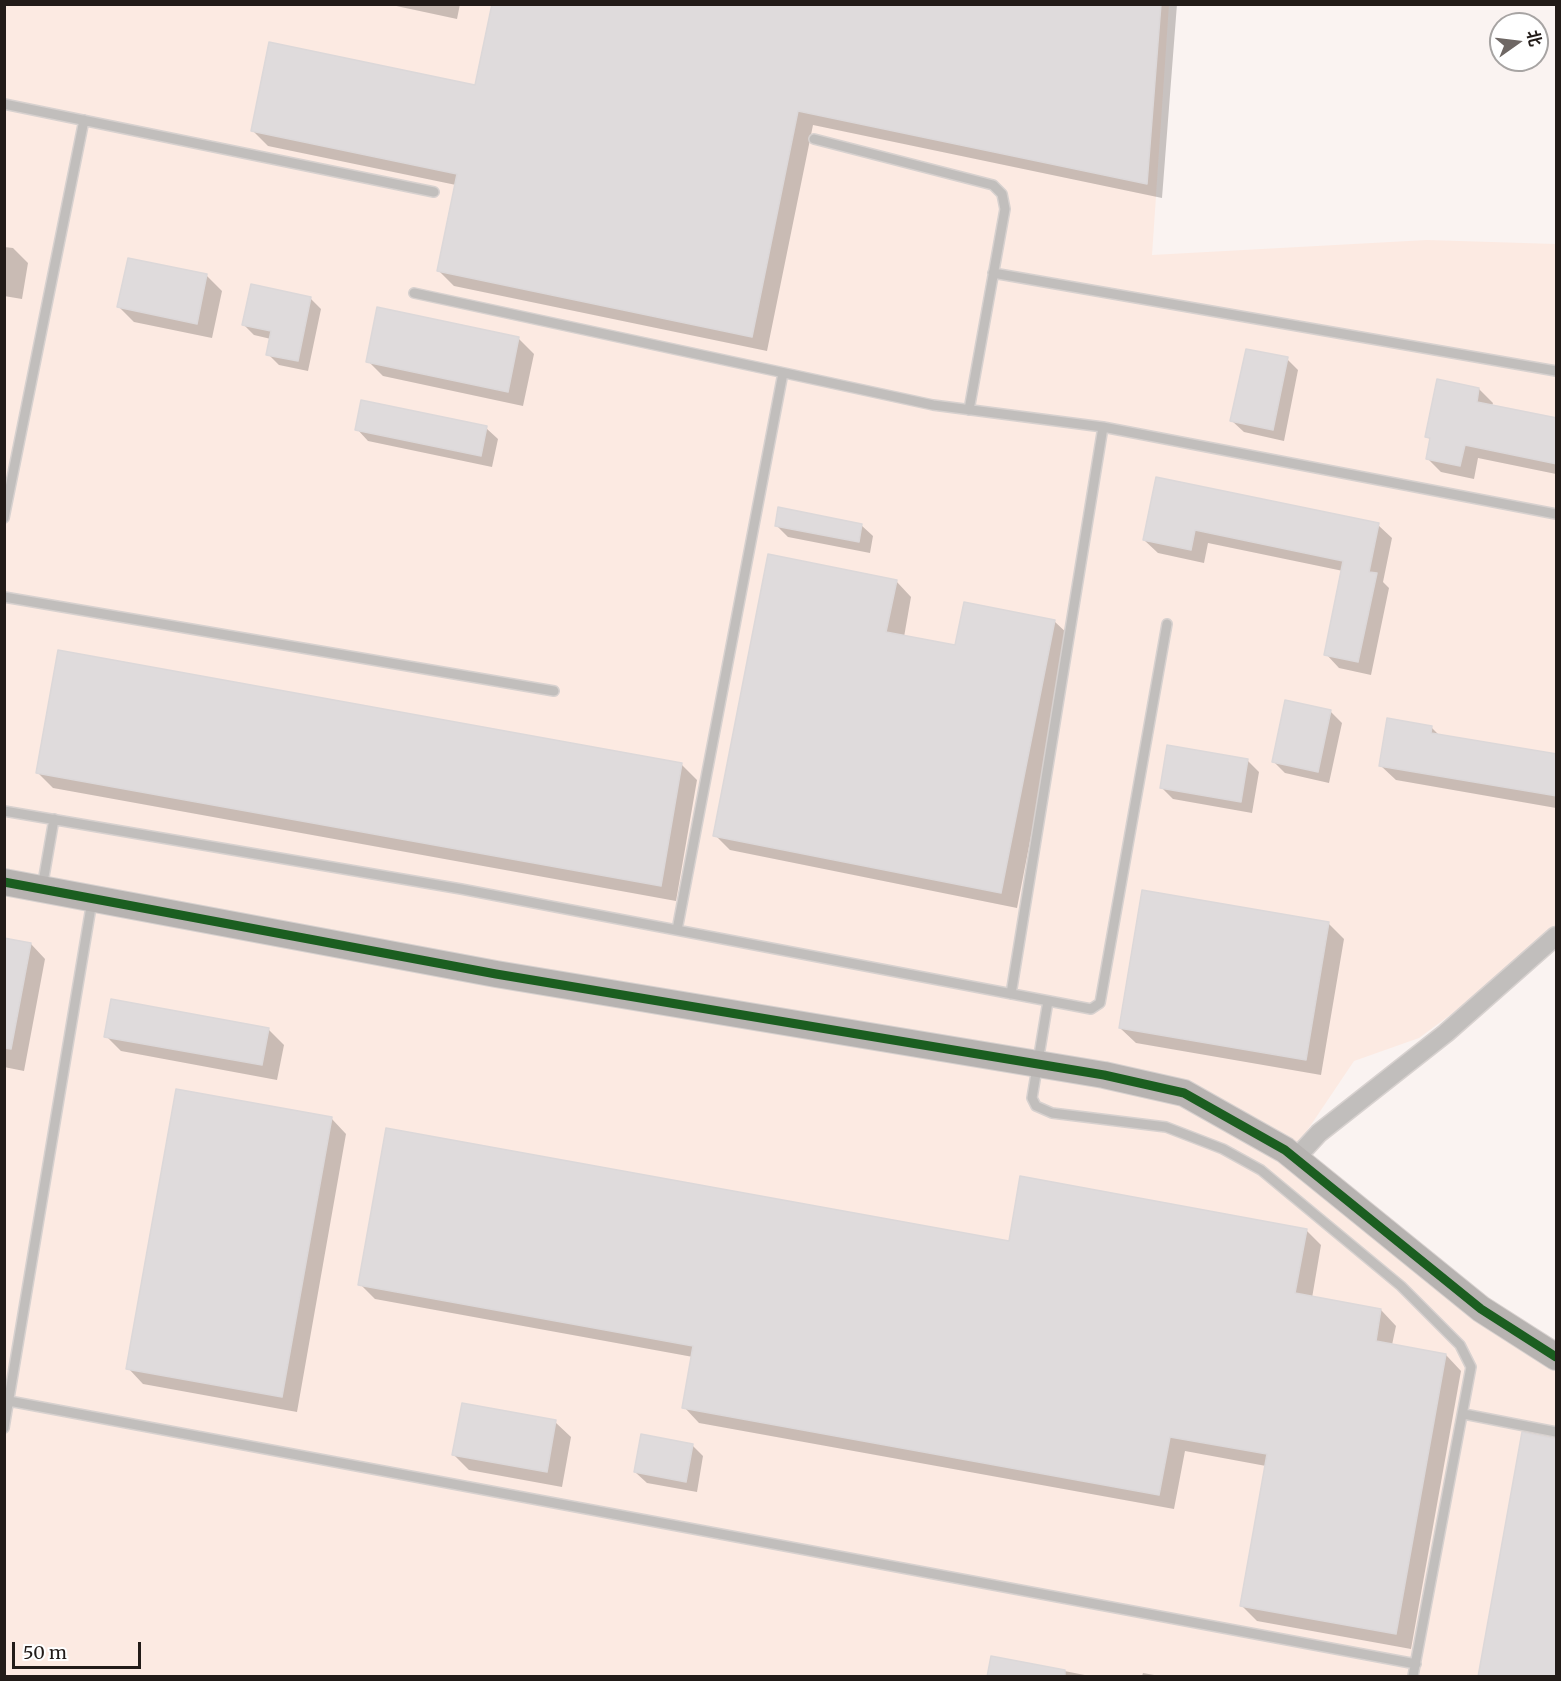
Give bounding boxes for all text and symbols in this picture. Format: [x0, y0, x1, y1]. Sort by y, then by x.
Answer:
north arrow [1489, 12, 1549, 72]
text: 北 [1523, 28, 1546, 48]
scale bar [15, 1630, 144, 1668]
text: 50 m [23, 1641, 67, 1664]

